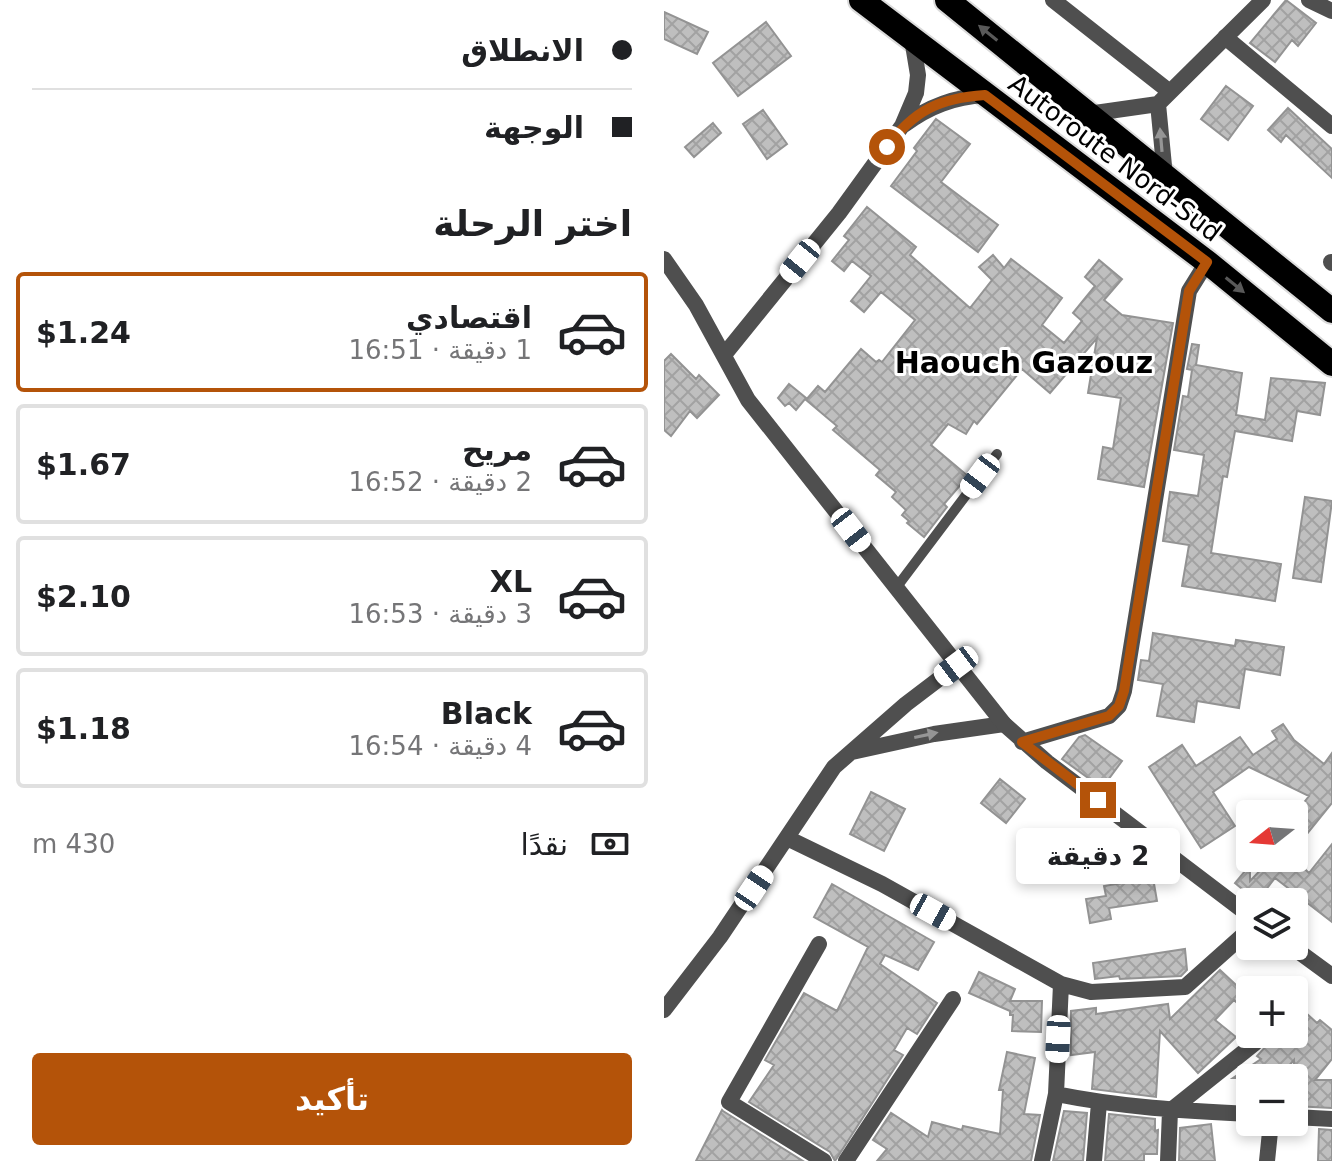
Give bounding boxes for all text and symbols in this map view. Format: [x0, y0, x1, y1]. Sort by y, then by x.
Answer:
one-way arrow [978, 25, 999, 42]
text: الانطلاق [461, 33, 584, 68]
street label: Autoroute Nord-Sud [1003, 68, 1227, 248]
text: الوجهة [484, 110, 584, 145]
one-way arrow [1154, 127, 1167, 152]
route start [869, 129, 905, 165]
text: اختر الرحلة [433, 203, 632, 244]
car [776, 235, 824, 287]
one-way arrow [1225, 276, 1245, 293]
icon: car [556, 296, 628, 368]
text: اقتصادي [406, 300, 532, 335]
text: $1.24 [36, 315, 131, 350]
text: 1 دقيقة · 16:51 [349, 335, 532, 365]
district label: Haouch Gazouz [895, 345, 1153, 380]
icon: car [556, 428, 628, 500]
text: مريح [462, 432, 532, 467]
text: $1.67 [36, 447, 131, 482]
car [956, 450, 1004, 502]
text: 2 دقيقة · 16:52 [349, 467, 532, 497]
car [827, 504, 875, 556]
icon: car [556, 560, 628, 632]
text: XL [490, 564, 532, 599]
text: $2.10 [36, 579, 131, 614]
text: 3 دقيقة · 16:53 [349, 599, 532, 629]
car [930, 642, 982, 690]
icon: car [556, 692, 628, 764]
text: Black [441, 696, 532, 731]
text: $1.18 [36, 711, 131, 746]
one-way arrow [914, 729, 939, 741]
text: 4 دقيقة · 16:54 [349, 731, 532, 761]
route end [1080, 782, 1116, 818]
north arrow [1236, 800, 1308, 872]
map controls [1236, 800, 1308, 1136]
icon: cash [588, 822, 632, 866]
text: نقدًا [520, 827, 568, 862]
callout: 2 دقيقة [1016, 828, 1180, 884]
text: 430 m [32, 829, 115, 859]
text: 2 دقيقة [1047, 841, 1149, 871]
car [731, 861, 777, 915]
button: layers [1236, 888, 1308, 960]
car [906, 890, 960, 934]
button: + [1236, 976, 1308, 1048]
car [1045, 1014, 1071, 1064]
button: تأكيد [32, 1053, 632, 1145]
button: − [1236, 1064, 1308, 1136]

